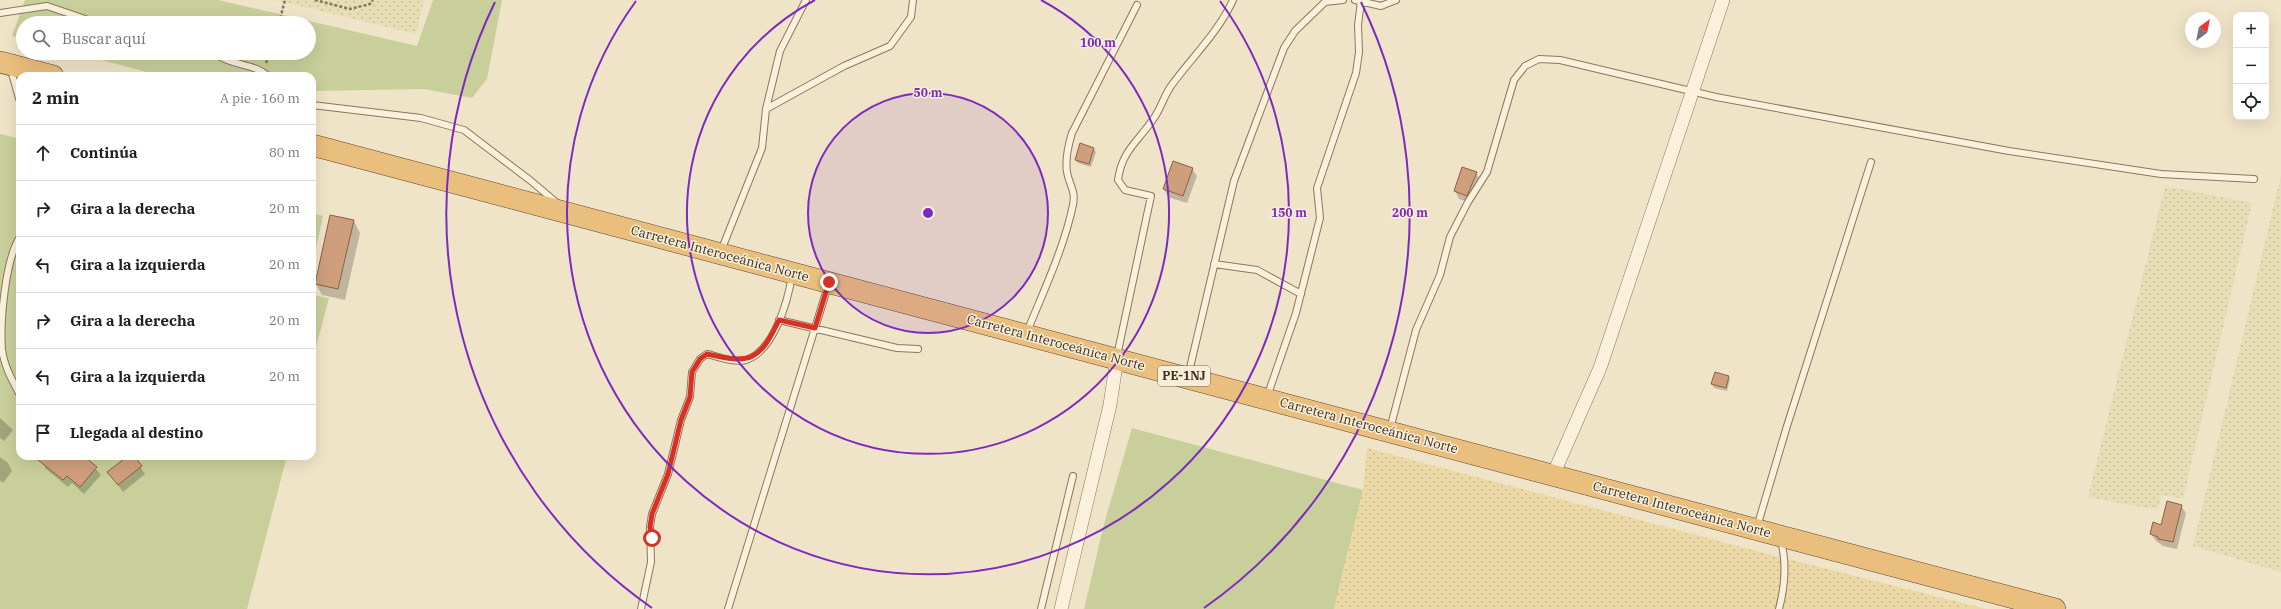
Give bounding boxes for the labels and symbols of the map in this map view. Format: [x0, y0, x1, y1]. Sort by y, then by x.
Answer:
north arrow [2185, 12, 2221, 48]
text: 100 m [1080, 35, 1116, 50]
text: 50 m [914, 85, 943, 100]
text: 150 m [1271, 205, 1307, 220]
text: 200 m [1392, 205, 1428, 220]
centre of rings [921, 206, 935, 220]
street label: Carretera Interoceánica Norte [629, 221, 811, 285]
route end [820, 273, 838, 291]
street label: Carretera Interoceánica Norte [965, 310, 1147, 374]
road number: PE-1NJ [1158, 366, 1210, 386]
street label: Carretera Interoceánica Norte [1278, 393, 1460, 457]
street label: Carretera Interoceánica Norte [1591, 477, 1773, 541]
route start [643, 529, 661, 547]

